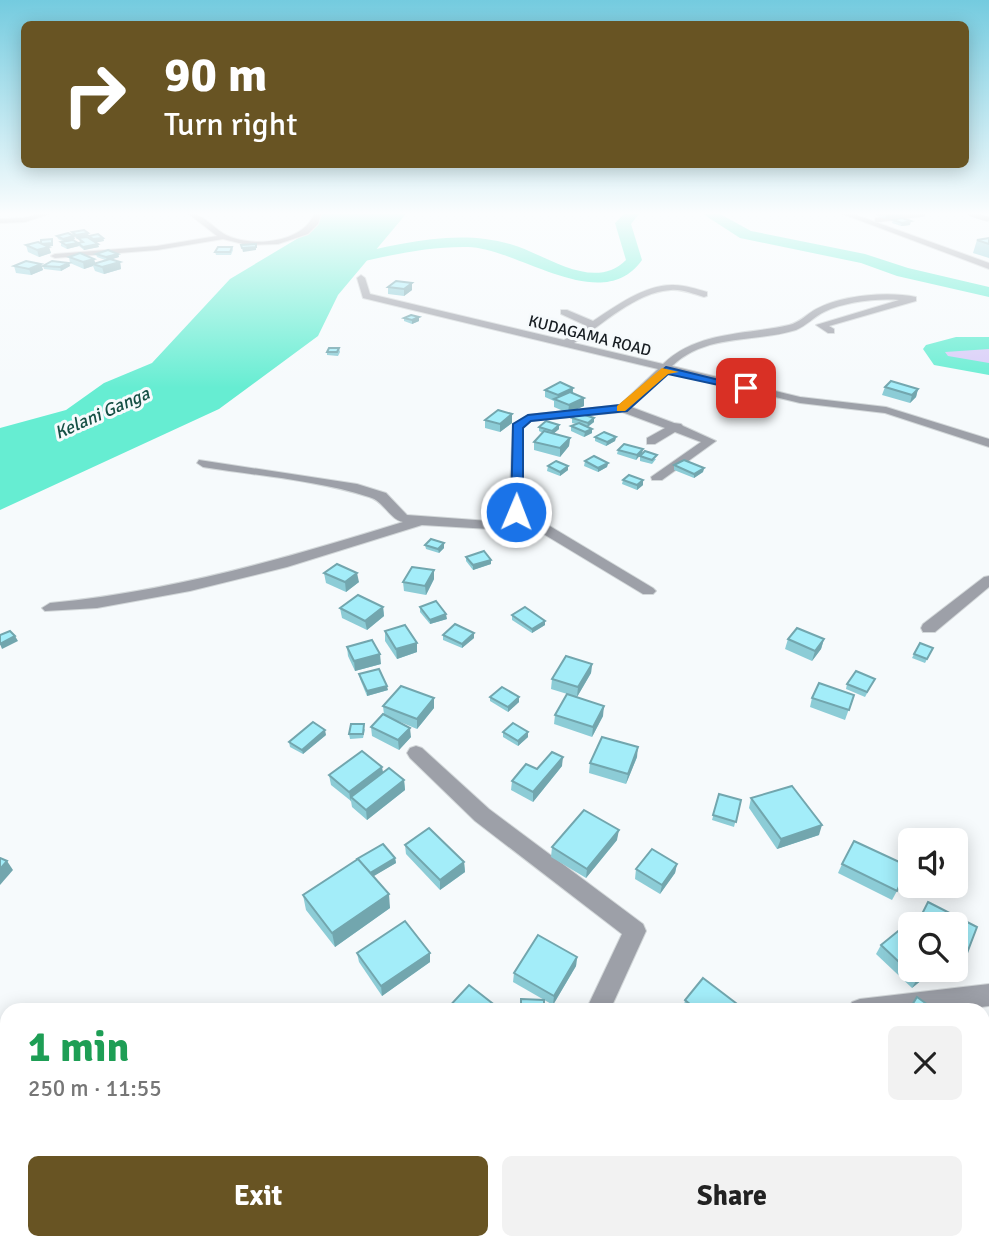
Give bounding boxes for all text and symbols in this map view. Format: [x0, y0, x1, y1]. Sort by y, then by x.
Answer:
text: 90 m [164, 45, 267, 105]
icon: right [49, 49, 140, 140]
text: Turn right [164, 105, 297, 144]
street label: KUDAGAMA ROAD [526, 311, 653, 361]
pin [716, 358, 776, 418]
icon: arrive [727, 369, 765, 407]
water label: Kelani Ganga [51, 382, 154, 444]
position arrow [479, 475, 553, 549]
map controls [898, 828, 968, 982]
button: sound [898, 828, 968, 898]
button: search [898, 912, 968, 982]
text: 1 min [28, 1022, 129, 1073]
button: close [888, 1026, 962, 1100]
text: 250 m · 11:55 [28, 1074, 162, 1103]
button: Exit [28, 1156, 488, 1236]
button: Share [502, 1156, 962, 1236]

